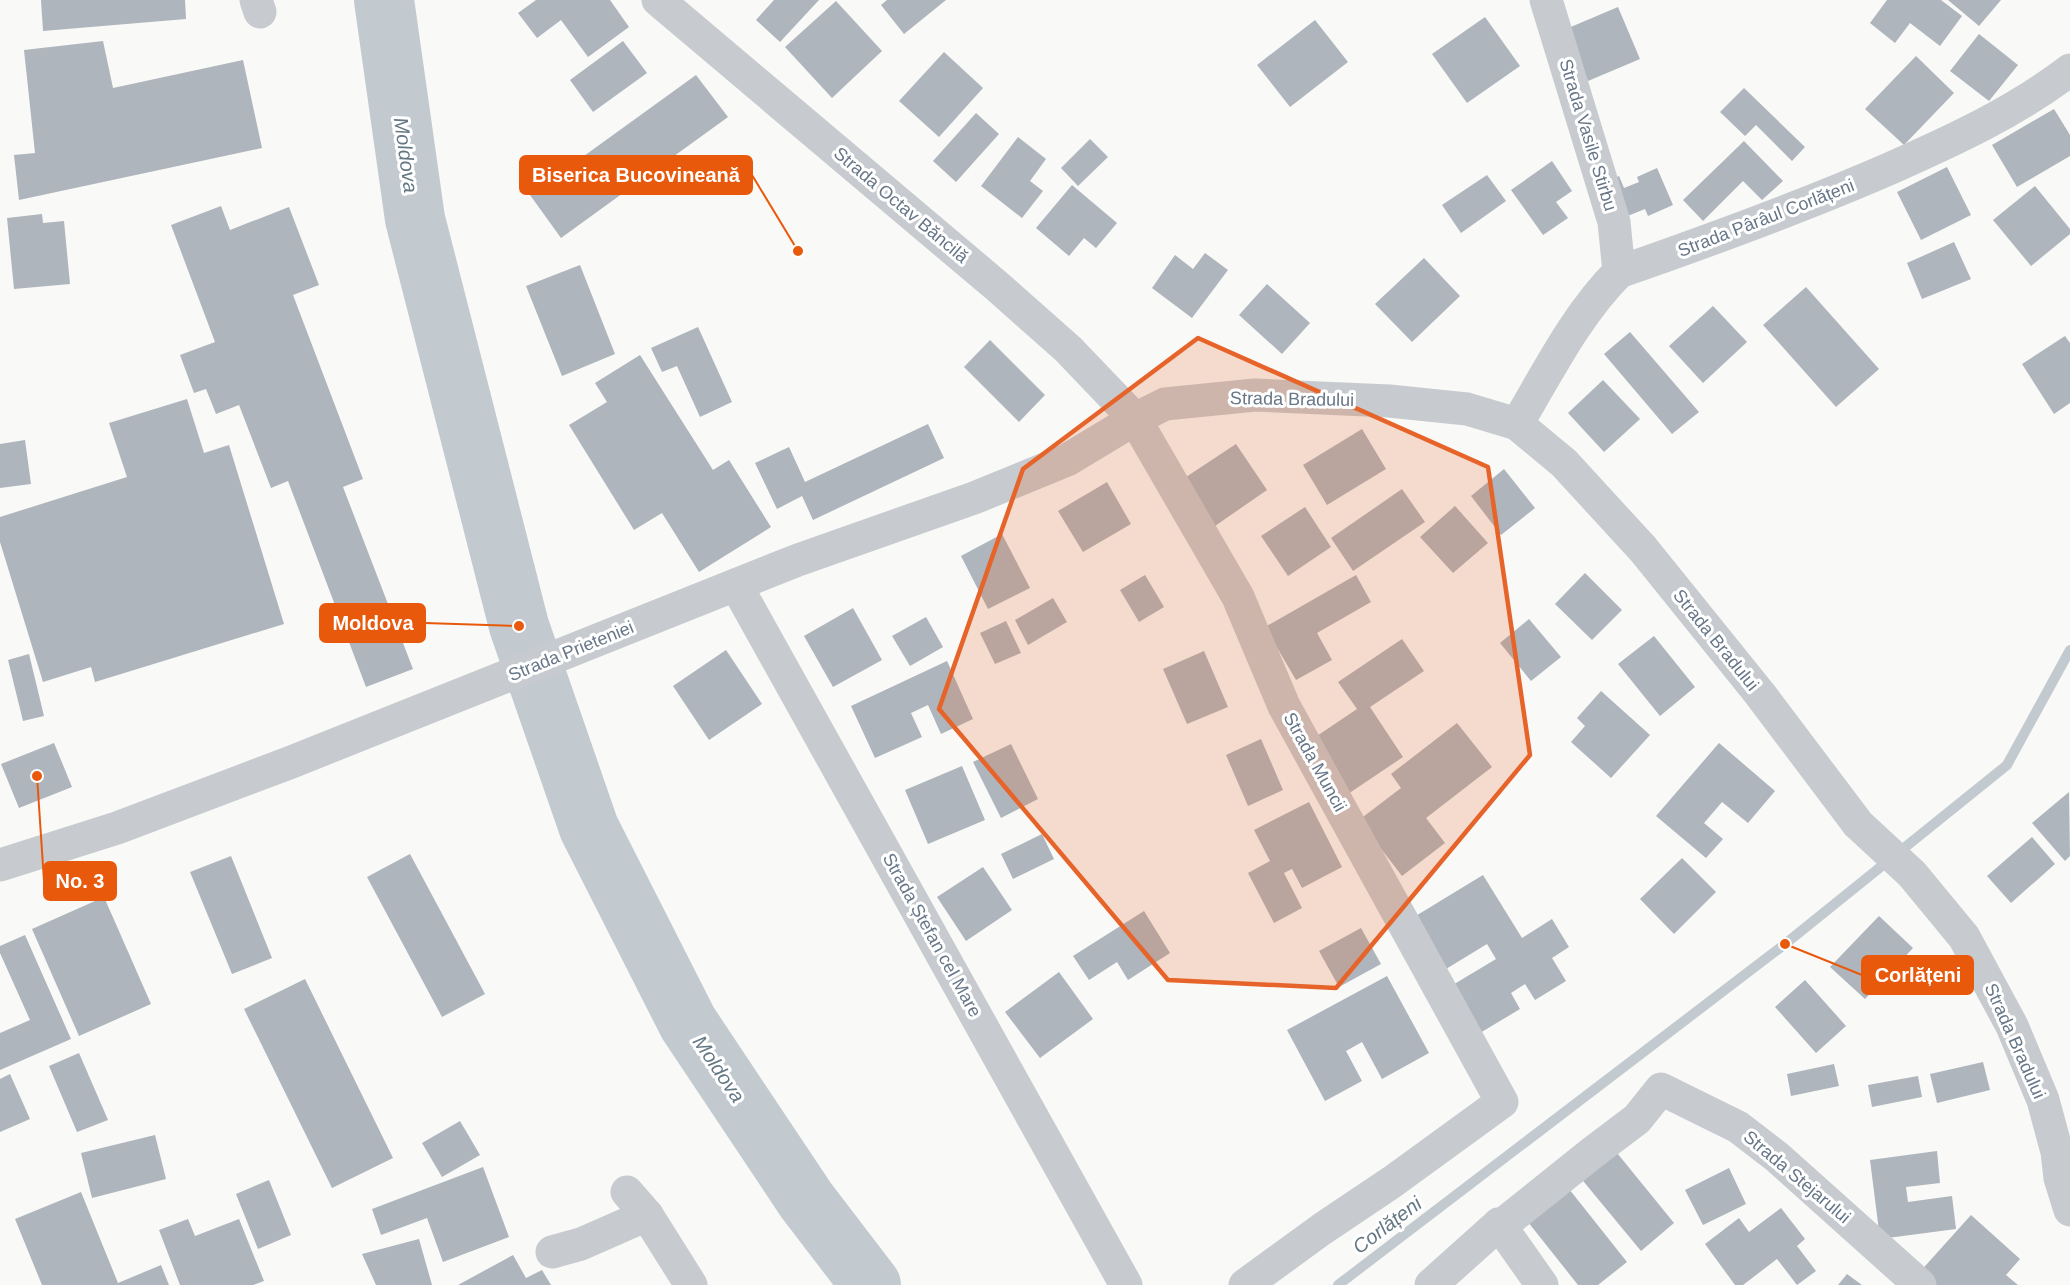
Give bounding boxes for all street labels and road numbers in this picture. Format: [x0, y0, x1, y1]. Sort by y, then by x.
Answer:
street label: Strada Vasile Stirbu [1555, 57, 1621, 213]
street label: Strada Octav Băncilă [830, 143, 973, 268]
street label: Strada Pârâul Corlățeni [1675, 175, 1857, 261]
street label: Strada Bradului [1230, 388, 1354, 410]
street label: Strada Bradului [1669, 585, 1763, 695]
street label: Strada Prieteniei [506, 617, 636, 685]
street label: Strada Muncii [1280, 709, 1350, 815]
street label: Strada Ștefan cel Mare [879, 850, 985, 1020]
street label: Strada Bradului [1981, 980, 2049, 1102]
street label: Strada Stejarului [1740, 1127, 1854, 1227]

